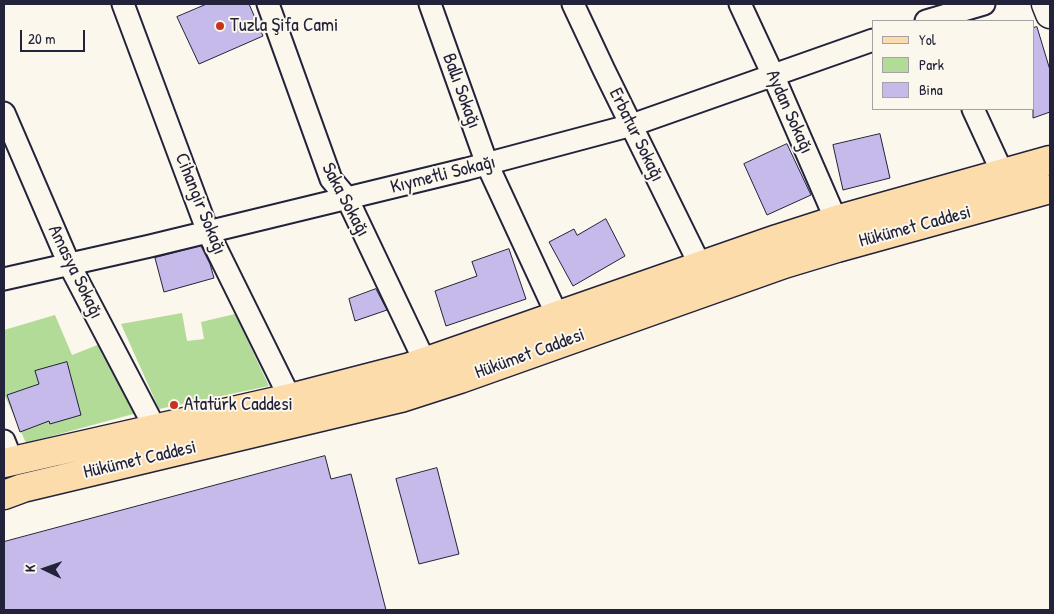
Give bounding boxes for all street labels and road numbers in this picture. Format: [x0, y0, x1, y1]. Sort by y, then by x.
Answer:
street label: Ballı Sokağı [437, 50, 485, 132]
street label: Aydan Sokağı [760, 66, 818, 158]
street label: Erbatur Sokağı [604, 85, 668, 185]
street label: Cihangir Sokağı [169, 150, 231, 258]
street label: Kıymetli Sokağı [388, 151, 498, 199]
street label: Saka Sokağı [316, 159, 374, 241]
street label: Hükümet Caddesi [856, 201, 974, 253]
street label: Amasya Sokağı [43, 222, 107, 322]
street label: Hükümet Caddesi [472, 324, 588, 384]
street label: Hükümet Caddesi [81, 436, 199, 484]

